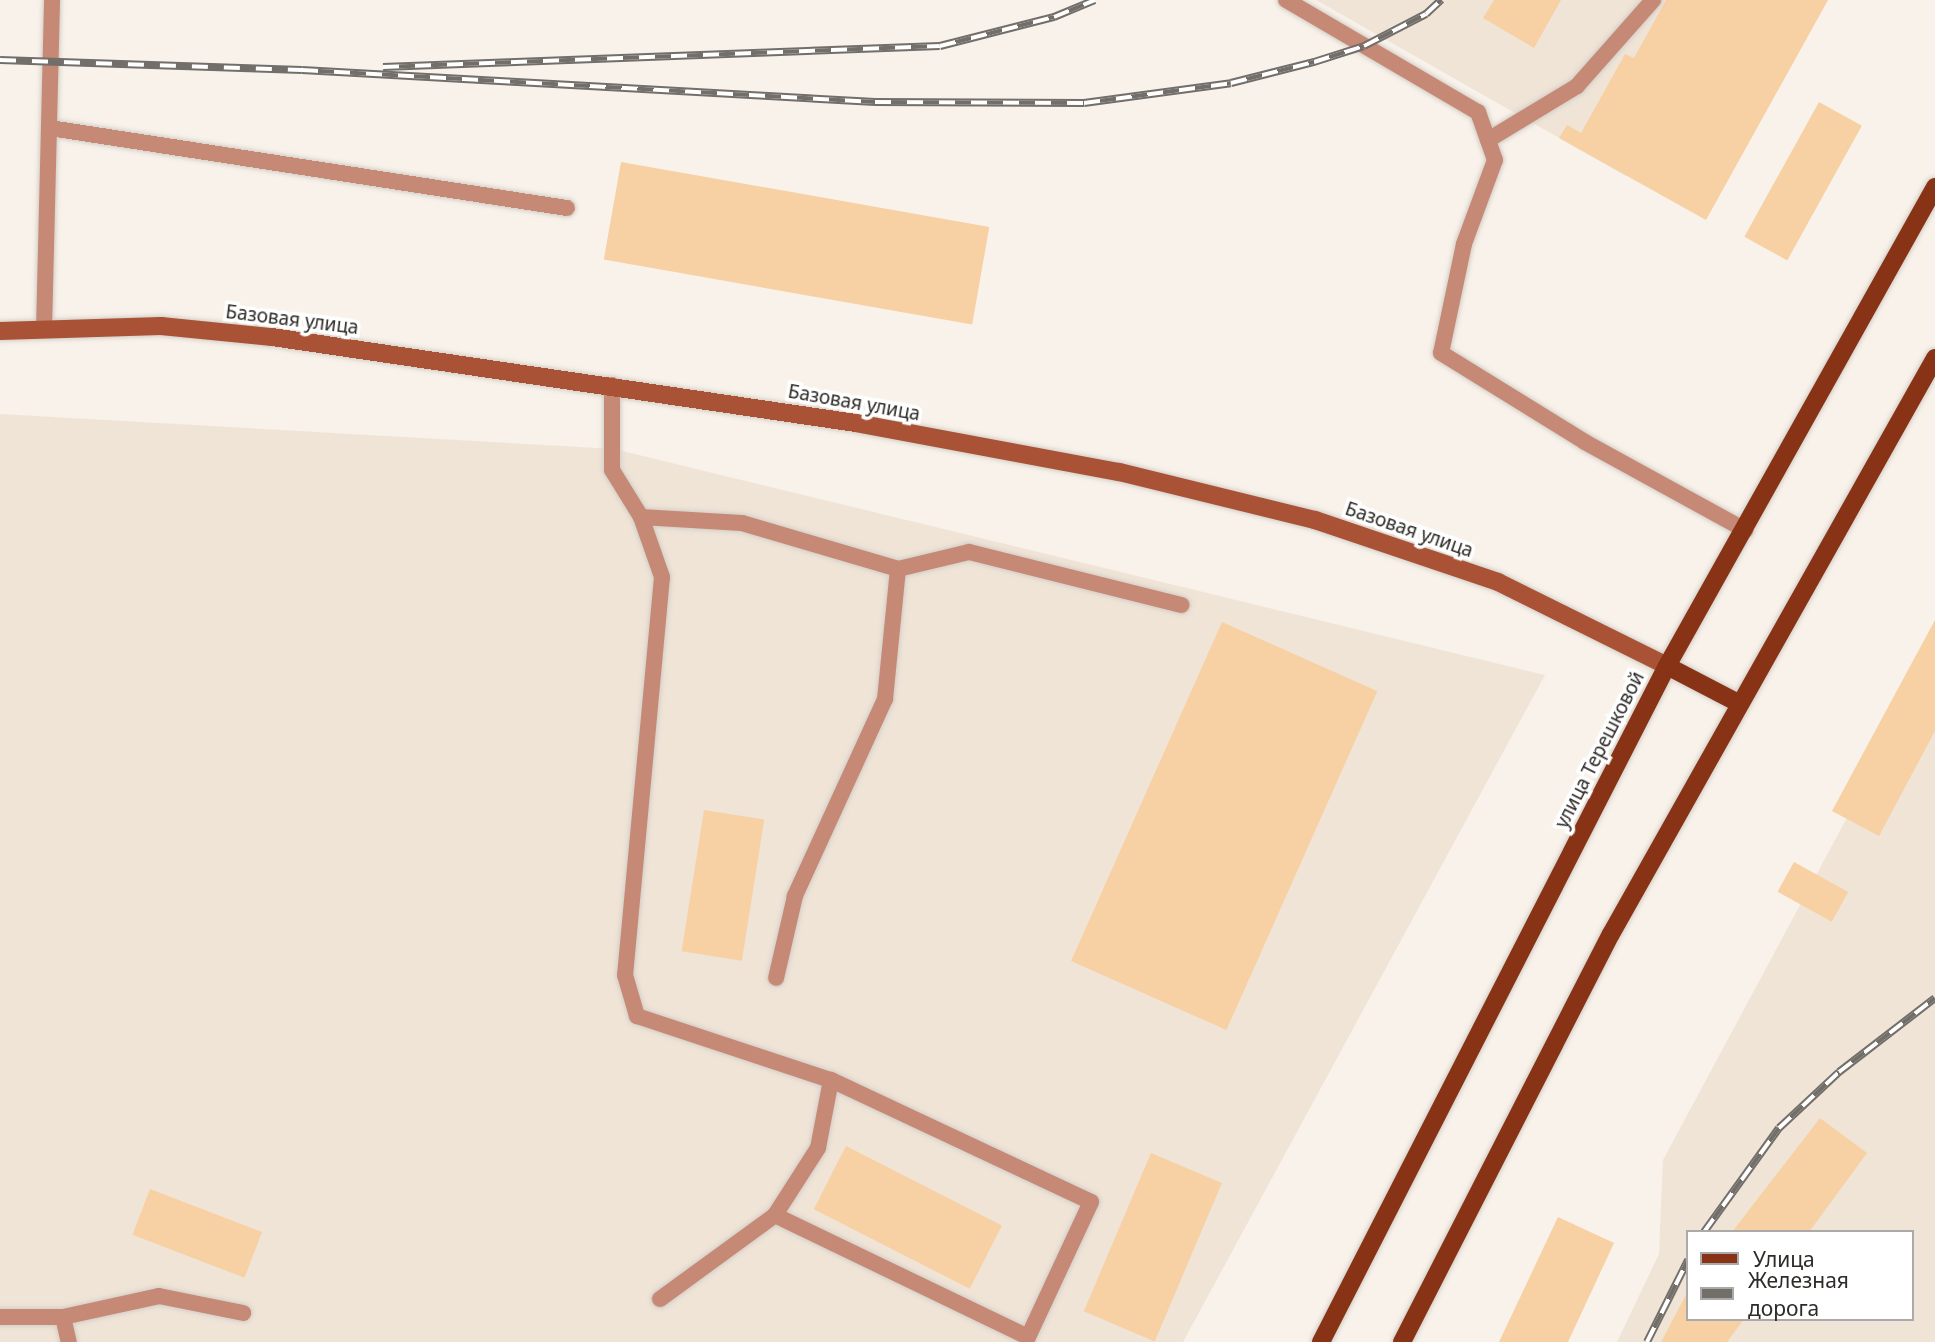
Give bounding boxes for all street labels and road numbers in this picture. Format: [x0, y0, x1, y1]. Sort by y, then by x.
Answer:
street label: Базовая улица [224, 301, 360, 339]
street label: Базовая улица [786, 380, 922, 426]
street label: Базовая улица [1342, 497, 1476, 563]
street label: улица Терешковой [1551, 668, 1649, 832]

